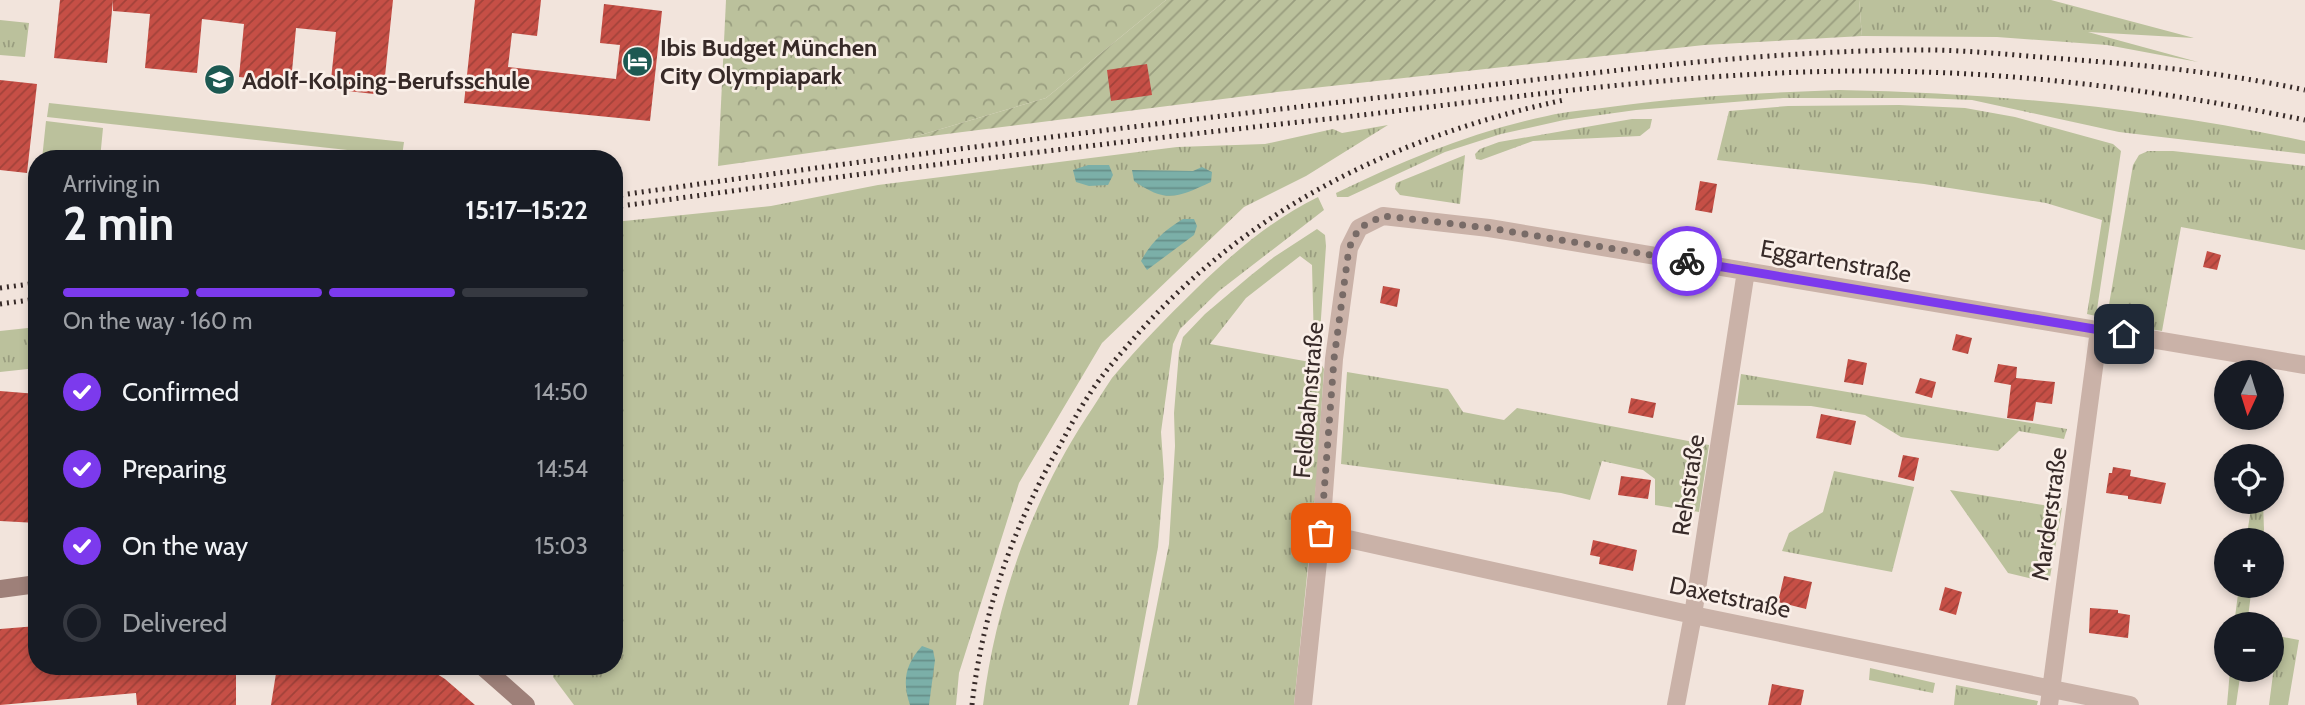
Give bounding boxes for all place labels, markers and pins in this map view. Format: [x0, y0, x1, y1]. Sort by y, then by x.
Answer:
place label: Ibis Budget München City Olympiapark [660, 33, 877, 90]
hotel icon: Ibis Budget München City Olympiapark [620, 44, 654, 78]
school or university icon: Adolf-Kolping-Berufsschule [202, 63, 236, 97]
place label: Adolf-Kolping-Berufsschule [242, 66, 530, 95]
pin [2094, 304, 2154, 364]
pin [1291, 503, 1351, 563]

